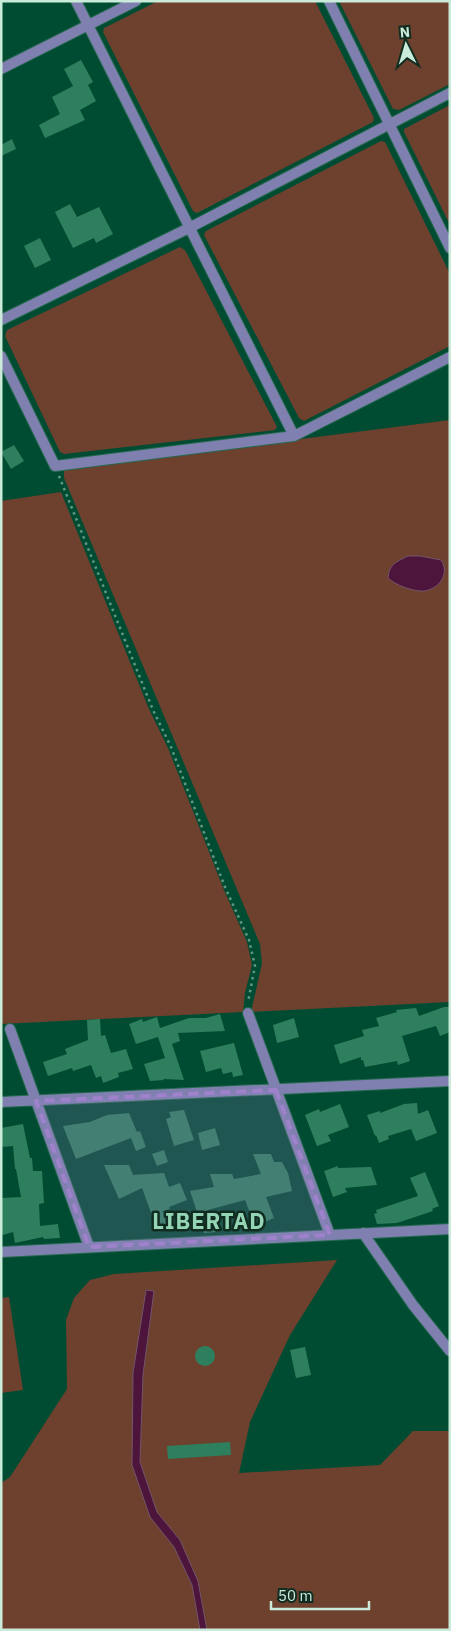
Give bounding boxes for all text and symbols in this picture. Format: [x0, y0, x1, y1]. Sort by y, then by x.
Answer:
north arrow [381, 20, 431, 70]
text: N [399, 23, 411, 41]
district label: LIBERTAD [152, 1206, 266, 1235]
scale bar [271, 1578, 368, 1610]
text: 50 m [278, 1586, 313, 1605]

